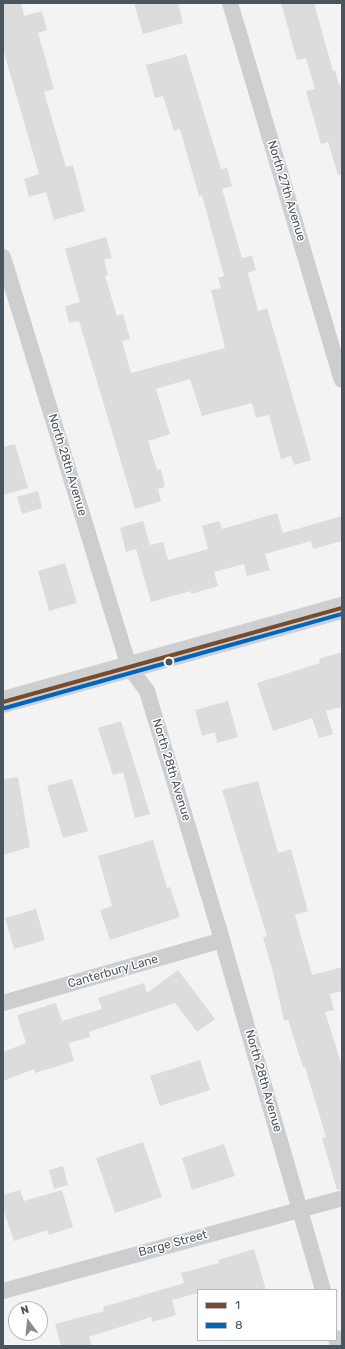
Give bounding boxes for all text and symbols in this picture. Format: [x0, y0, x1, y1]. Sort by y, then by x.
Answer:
street label: North 27th Avenue [264, 139, 308, 243]
street label: North 28th Avenue [45, 412, 89, 518]
unlabelled marker [164, 657, 174, 667]
street label: North 28th Avenue [149, 717, 193, 823]
street label: Canterbury Lane [66, 952, 160, 992]
street label: North 28th Avenue [241, 1028, 285, 1134]
street label: Barge Street [137, 1228, 209, 1260]
legend [197, 1289, 337, 1341]
text: 1 [235, 1298, 240, 1312]
north arrow [8, 1301, 48, 1341]
text: N [19, 1303, 30, 1317]
text: 8 [235, 1318, 243, 1332]

